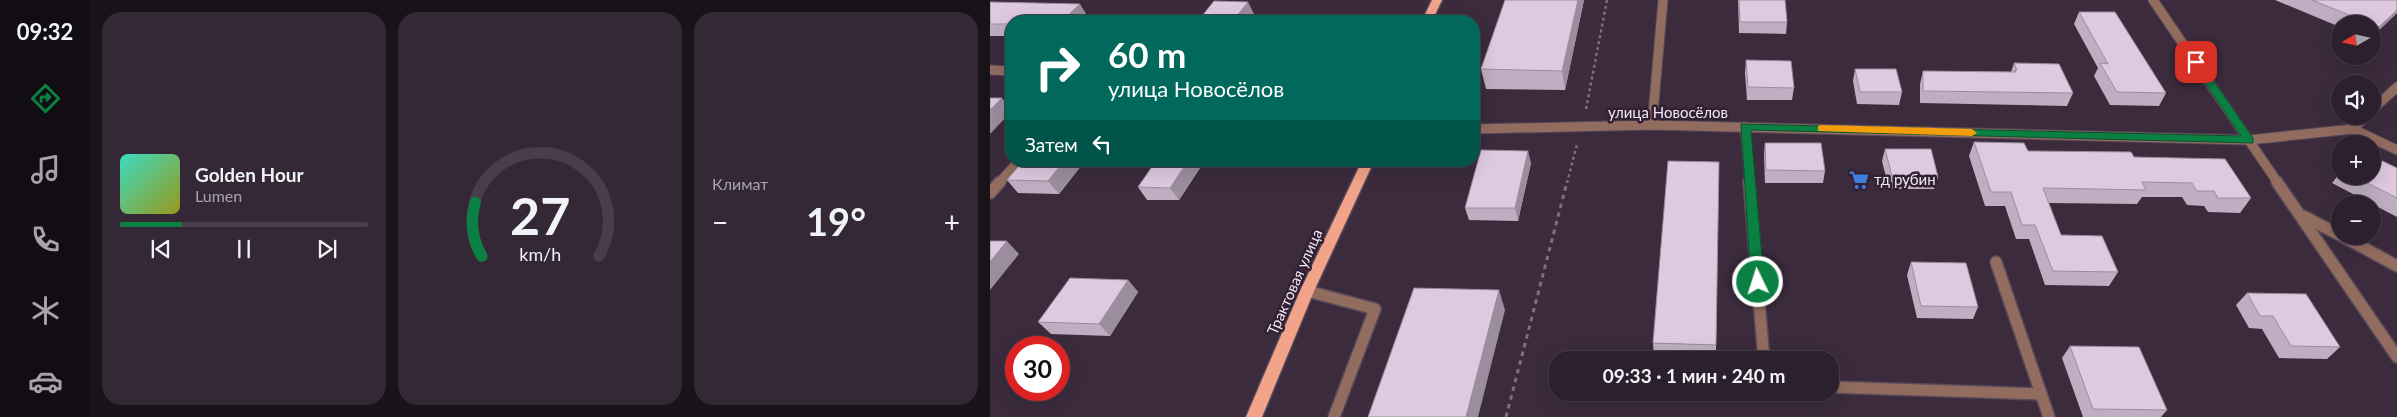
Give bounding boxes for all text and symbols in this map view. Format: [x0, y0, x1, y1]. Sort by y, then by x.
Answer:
north arrow [2331, 15, 2381, 65]
map controls [2331, 15, 2381, 245]
text: 09:32 [17, 18, 73, 45]
text: 60 m [1108, 33, 1186, 75]
icon: right [1025, 35, 1090, 100]
pin [2175, 41, 2217, 83]
icon: arrive [2182, 48, 2210, 76]
text: улица Новосёлов [1108, 75, 1284, 102]
button: sound [2331, 75, 2381, 125]
icon: directions [28, 81, 63, 116]
street label: улица Новосёлов [1608, 103, 1728, 121]
icon: left [1088, 130, 1116, 158]
text: Затем [1025, 133, 1078, 156]
button: + [2331, 135, 2381, 185]
icon: music [28, 152, 63, 187]
text: Golden Hour [195, 163, 304, 186]
supermarket icon: тд рубин [1848, 169, 1870, 191]
place label: тд рубин [1874, 170, 1936, 188]
text: Климат [712, 174, 768, 193]
text: 27 [510, 184, 570, 246]
text: Lumen [195, 186, 242, 205]
button: − [2331, 195, 2381, 245]
text: 19° [806, 198, 866, 244]
text: − [712, 205, 728, 239]
text: + [944, 205, 960, 239]
icon: phone [28, 222, 63, 257]
street label: Трактовая улица [1263, 226, 1325, 337]
icon: previous [147, 235, 175, 263]
icon: pause [230, 235, 258, 263]
icon: next [313, 235, 341, 263]
text: km/h [519, 243, 561, 265]
position arrow [1731, 255, 1783, 307]
icon: climate [28, 293, 63, 328]
speed limit sign: 30 [1005, 336, 1070, 401]
icon: car [28, 364, 63, 399]
text: 09:33 · 1 мин · 240 m [1603, 364, 1785, 387]

